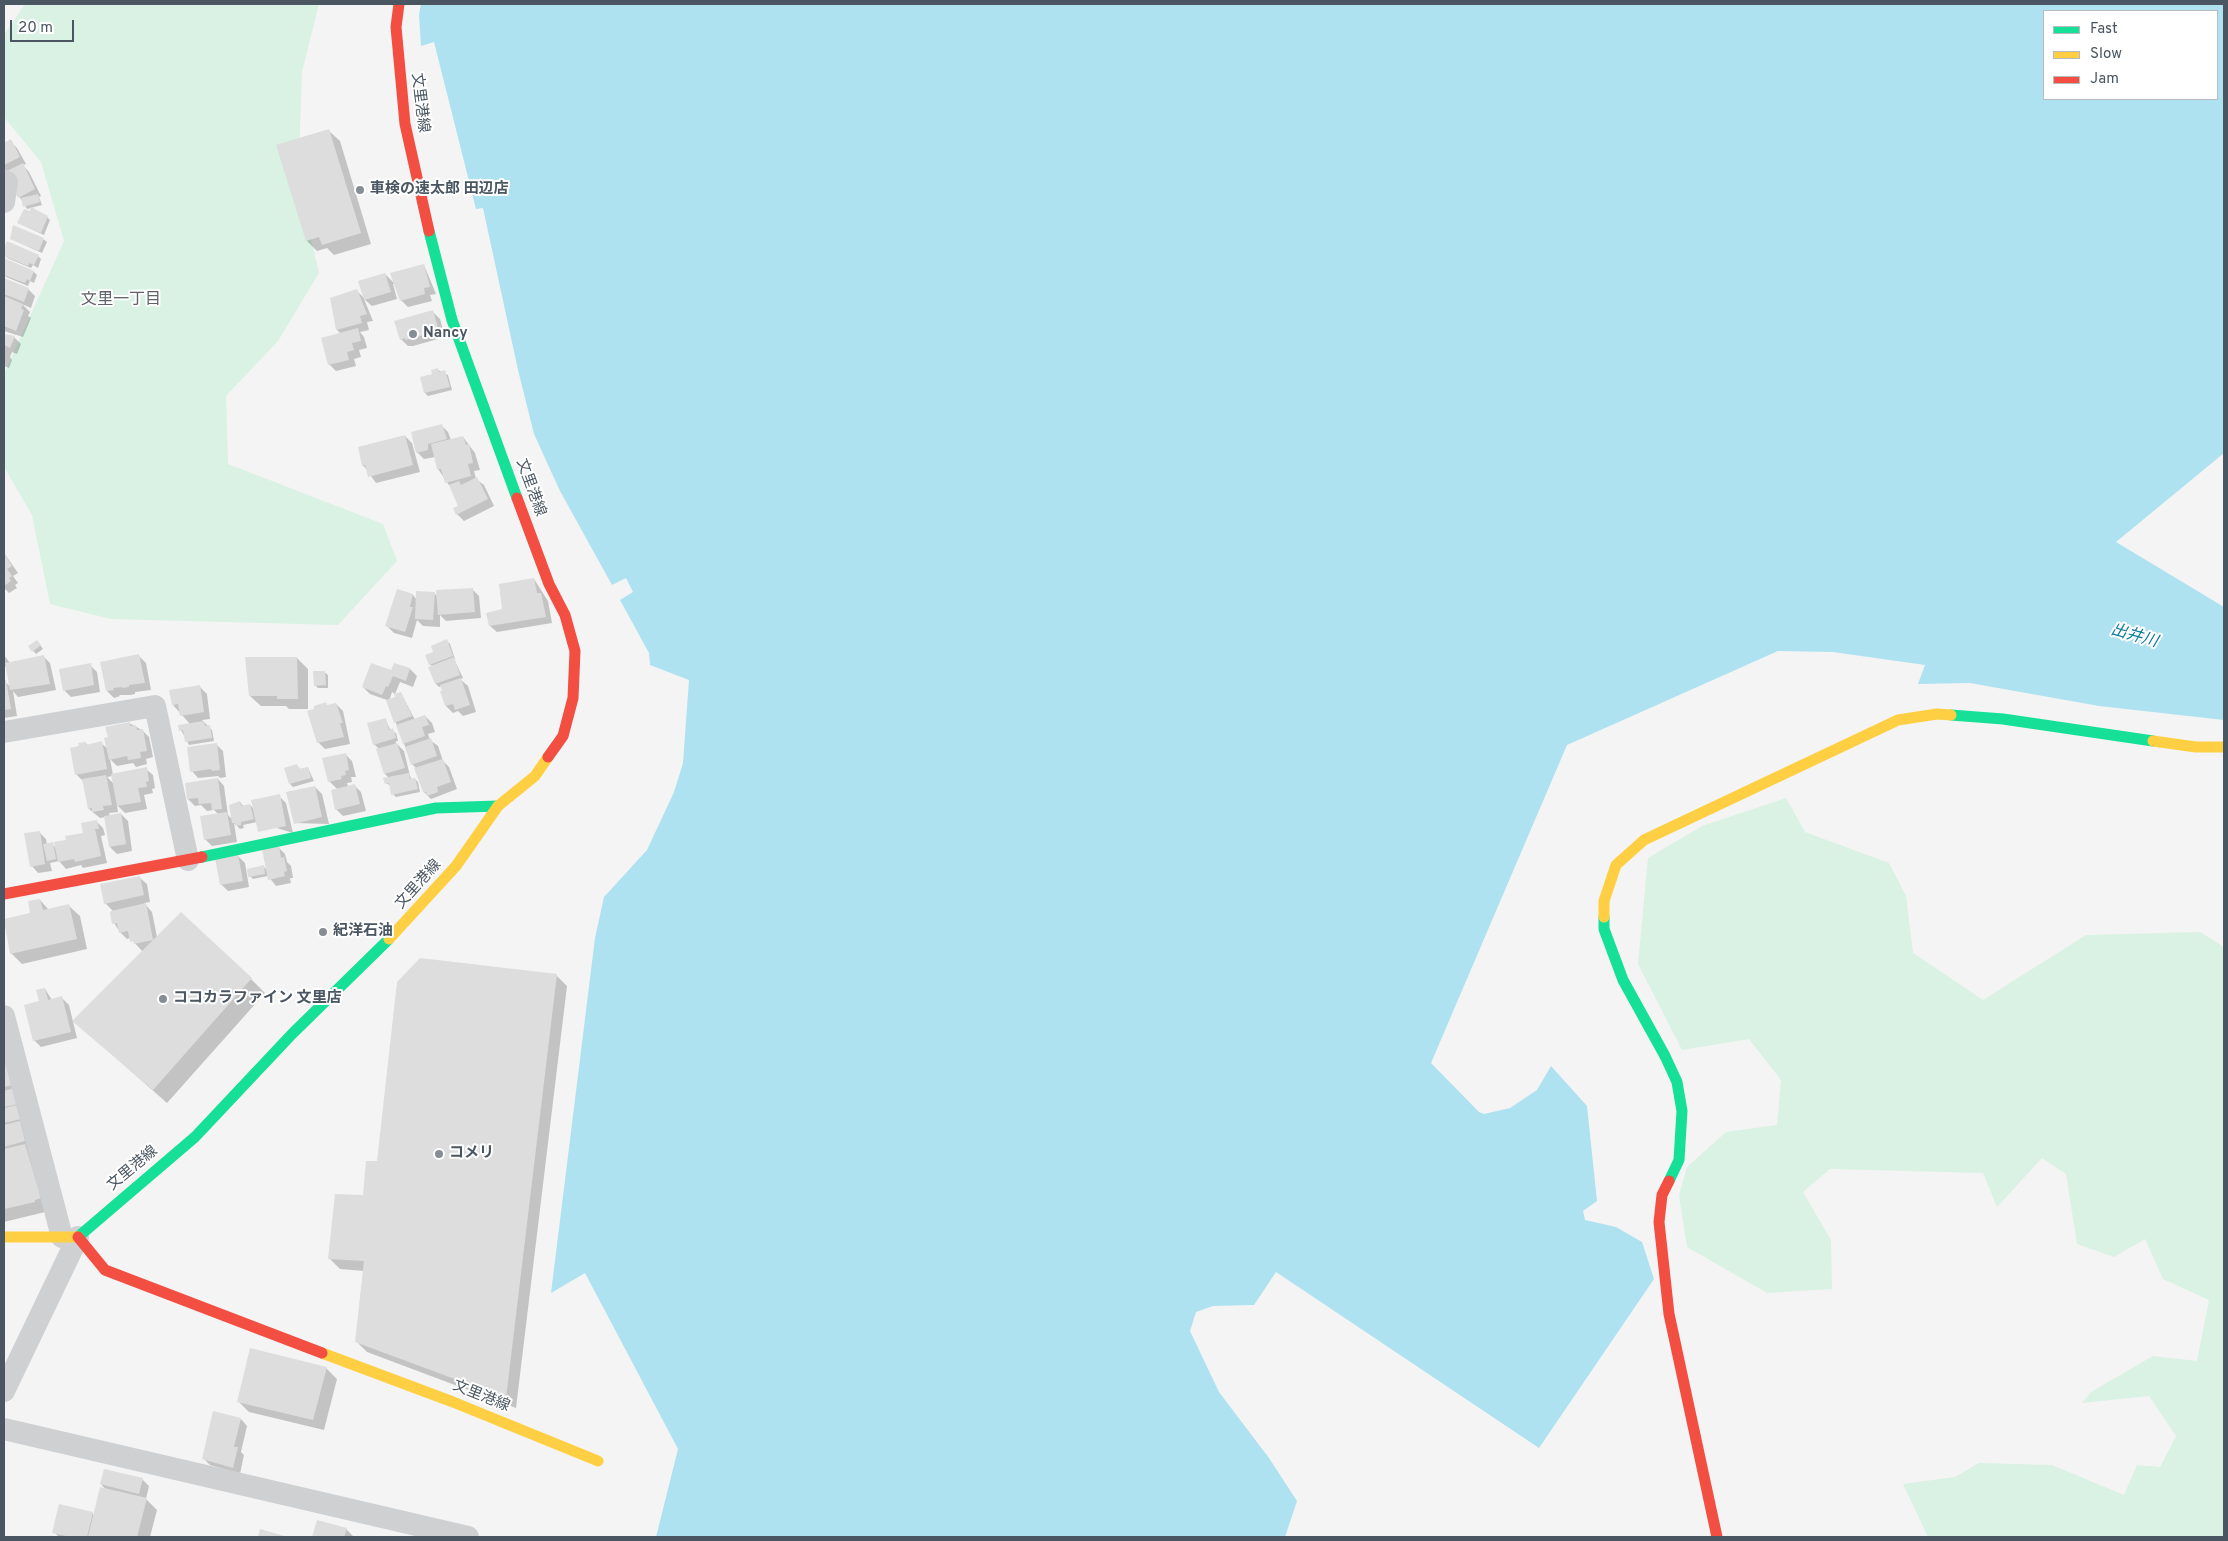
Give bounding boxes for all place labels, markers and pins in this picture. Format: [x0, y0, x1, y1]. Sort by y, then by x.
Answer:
place label: 車検の速太郎 田辺店 [370, 181, 509, 199]
marker: 車検の速太郎 田辺店 [354, 184, 366, 196]
place label: Nancy [423, 325, 468, 343]
marker: Nancy [407, 328, 419, 340]
place label: 紀洋石油 [333, 923, 393, 941]
marker: 紀洋石油 [317, 926, 329, 938]
place label: ココカラファイン 文里店 [173, 990, 342, 1008]
marker: ココカラファイン 文里店 [157, 993, 169, 1005]
place label: コメリ [449, 1145, 494, 1163]
marker: コメリ [433, 1148, 445, 1160]

